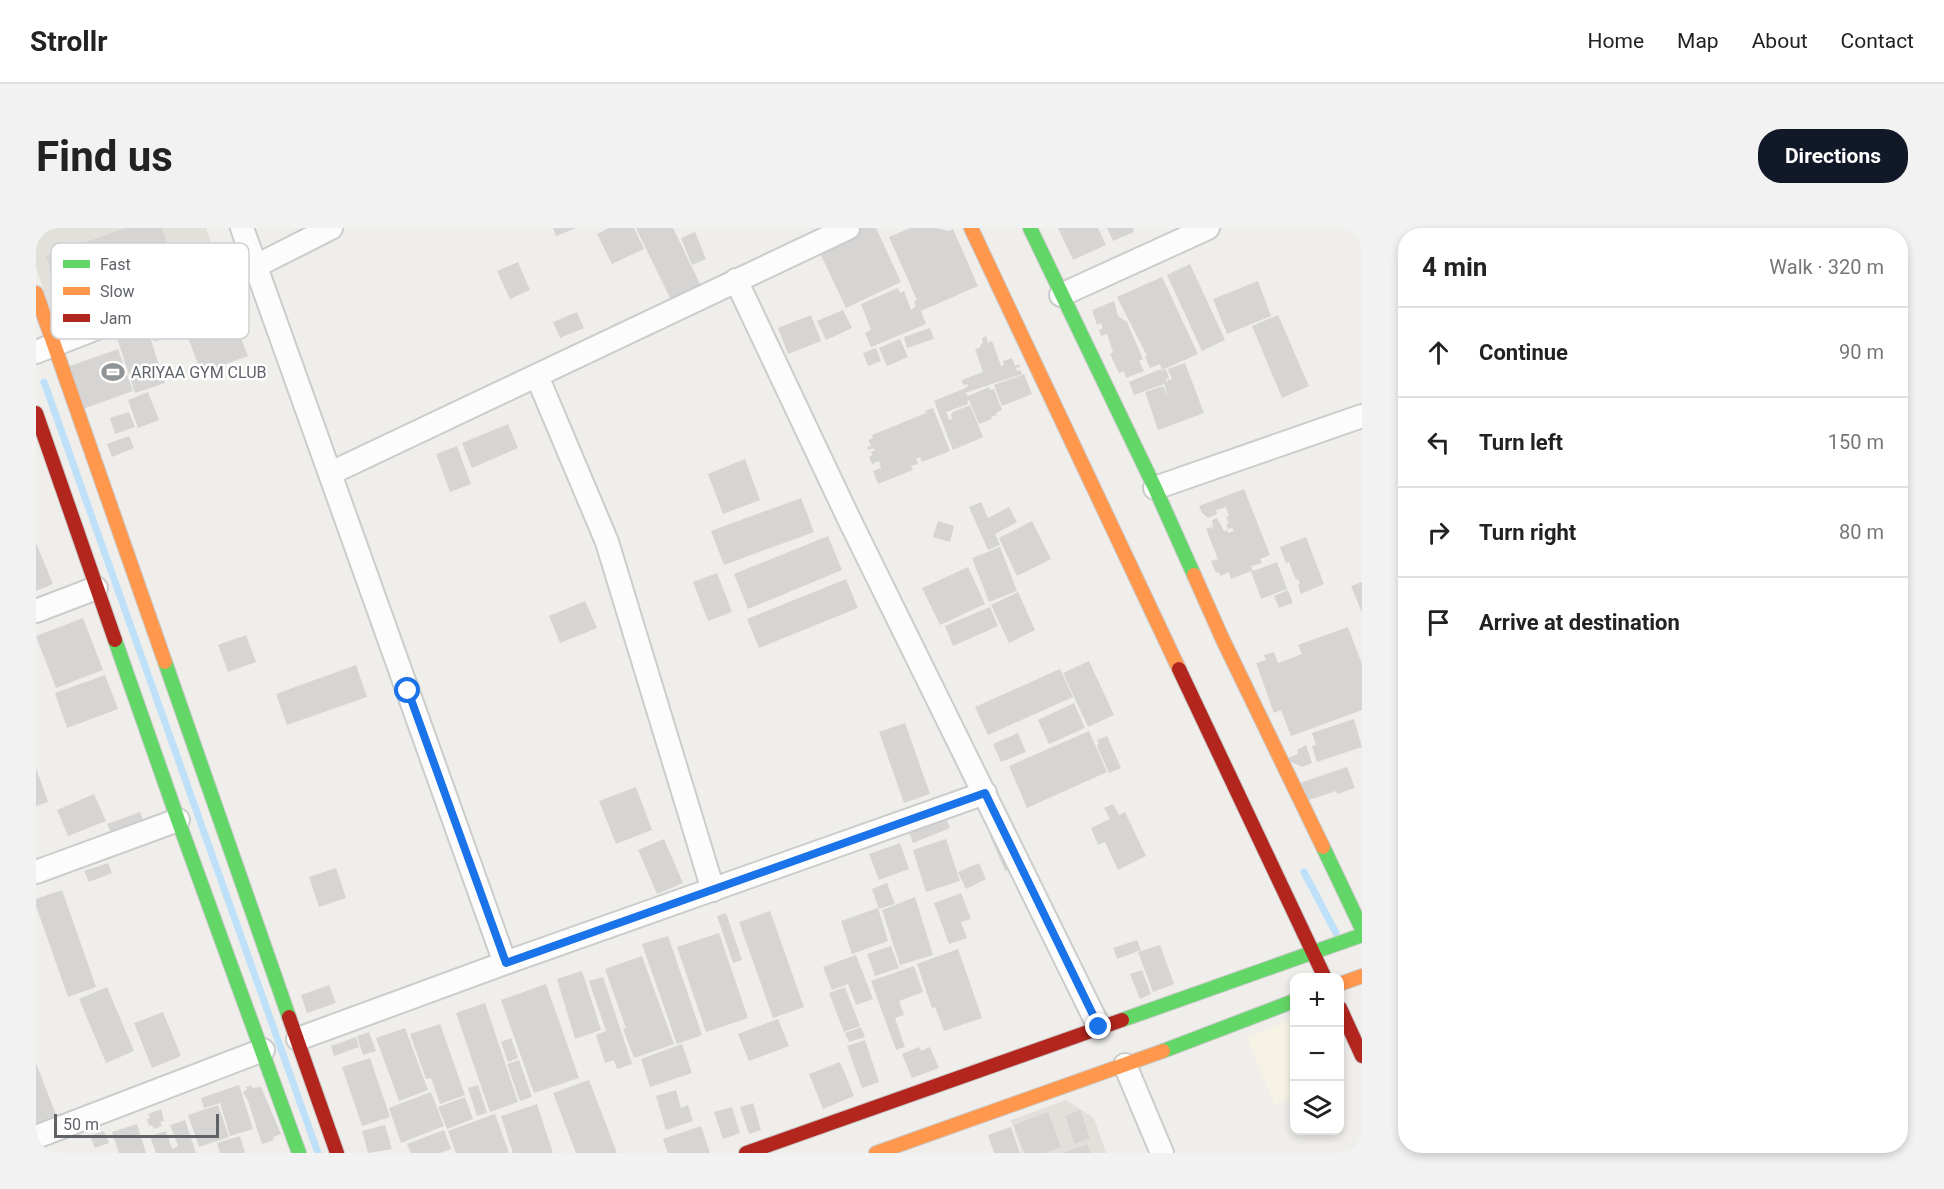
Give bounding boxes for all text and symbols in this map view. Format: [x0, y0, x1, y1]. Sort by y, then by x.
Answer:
text: Strollr [30, 25, 107, 58]
text: Home [1588, 29, 1644, 53]
text: Map [1677, 29, 1719, 53]
text: About [1752, 29, 1808, 53]
text: Contact [1841, 29, 1914, 53]
button: Directions [1758, 129, 1908, 183]
text: Find us [36, 132, 173, 181]
legend [51, 243, 249, 339]
text: 4 min [1422, 252, 1487, 282]
text: Fast [100, 255, 131, 274]
text: Walk · 320 m [1769, 255, 1884, 279]
text: Slow [100, 282, 135, 301]
text: Jam [100, 309, 132, 328]
icon: ahead [1422, 336, 1455, 369]
text: Continue [1479, 340, 1568, 365]
text: 90 m [1839, 340, 1884, 364]
sports icon: ARIYAA GYM CLUB [100, 359, 126, 385]
place label: ARIYAA GYM CLUB [131, 363, 267, 382]
icon: left [1422, 426, 1455, 459]
text: Turn left [1479, 430, 1563, 455]
text: 150 m [1828, 430, 1884, 454]
icon: right [1422, 516, 1455, 549]
text: Turn right [1479, 520, 1576, 545]
text: 80 m [1839, 520, 1884, 544]
icon: arrive [1422, 606, 1455, 639]
text: Arrive at destination [1479, 610, 1680, 635]
route start [394, 677, 420, 703]
map controls [1290, 973, 1344, 1135]
button: + [1290, 973, 1344, 1027]
route end [1085, 1013, 1111, 1039]
button: − [1290, 1027, 1344, 1081]
button: layers [1290, 1081, 1344, 1135]
scale bar [54, 1111, 219, 1138]
text: 50 m [63, 1115, 99, 1134]

